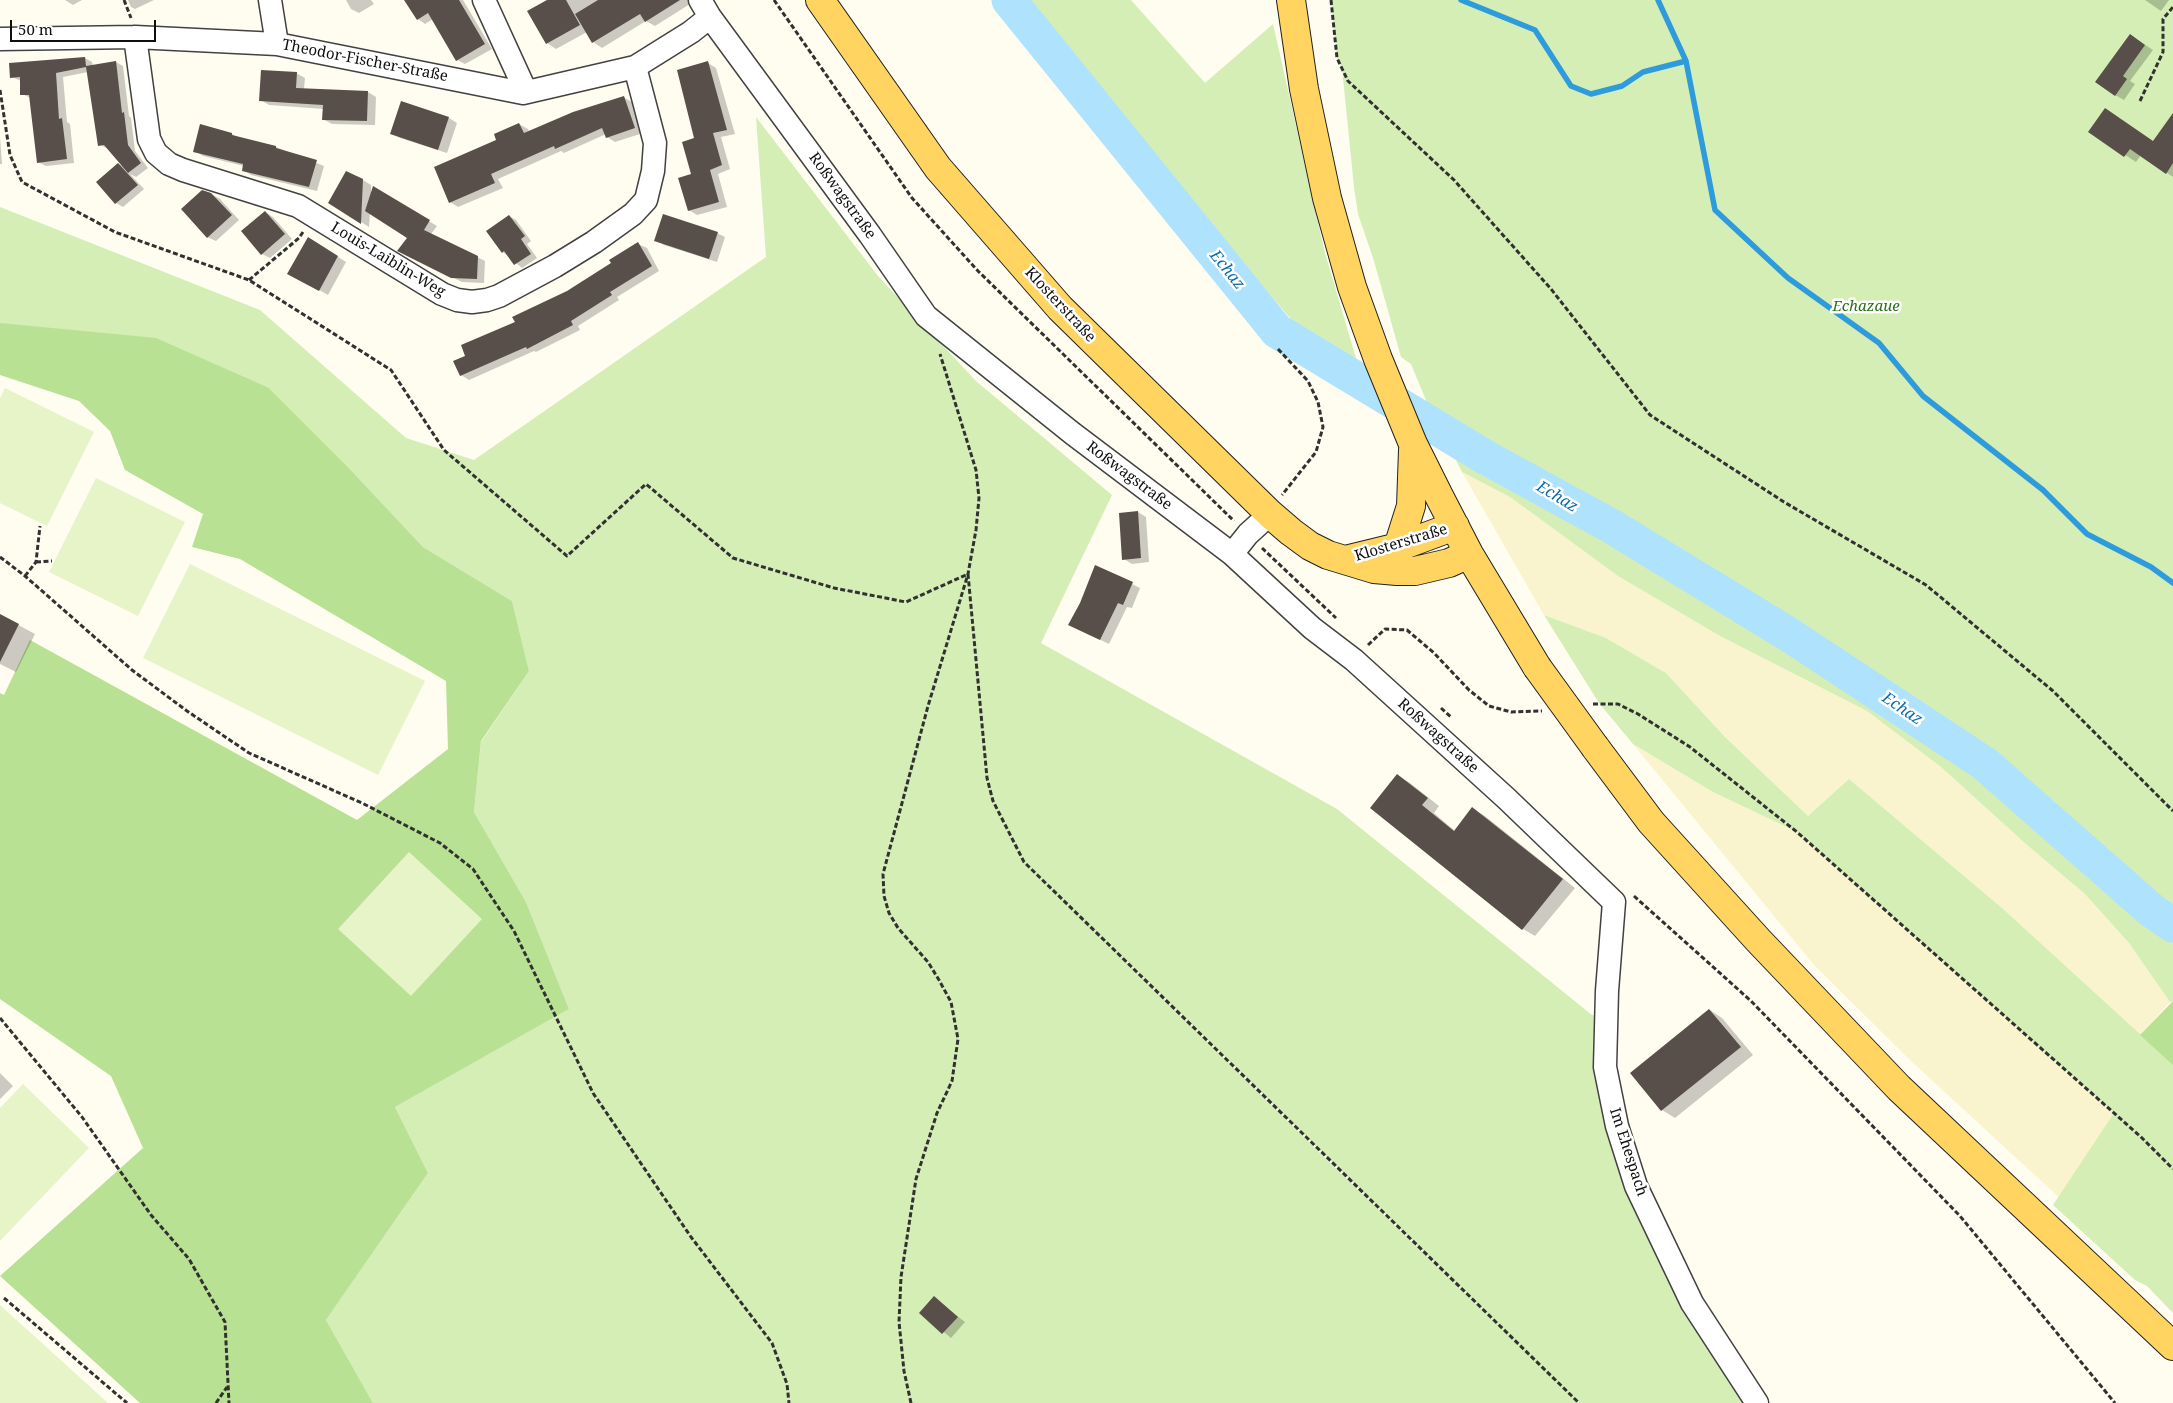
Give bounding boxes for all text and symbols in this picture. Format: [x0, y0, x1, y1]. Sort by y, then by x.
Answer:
scale bar [12, 10, 159, 42]
text: 50 m [18, 19, 53, 39]
street label: Theodor-Fischer-Straße [281, 36, 449, 86]
street label: Roßwagstraße [805, 149, 879, 243]
street label: Louis-Laiblin-Weg [328, 219, 448, 301]
water label: Echaz [1205, 247, 1249, 293]
street label: Klosterstraße [1021, 264, 1099, 346]
park label: Echazaue [1832, 298, 1900, 316]
street label: Roßwagstraße [1083, 438, 1175, 514]
water label: Echaz [1533, 477, 1581, 517]
street label: Klosterstraße [1353, 520, 1449, 566]
water label: Echaz [1878, 689, 1926, 729]
street label: Roßwagstraße [1394, 695, 1482, 777]
street label: Im Ehespach [1605, 1106, 1651, 1198]

